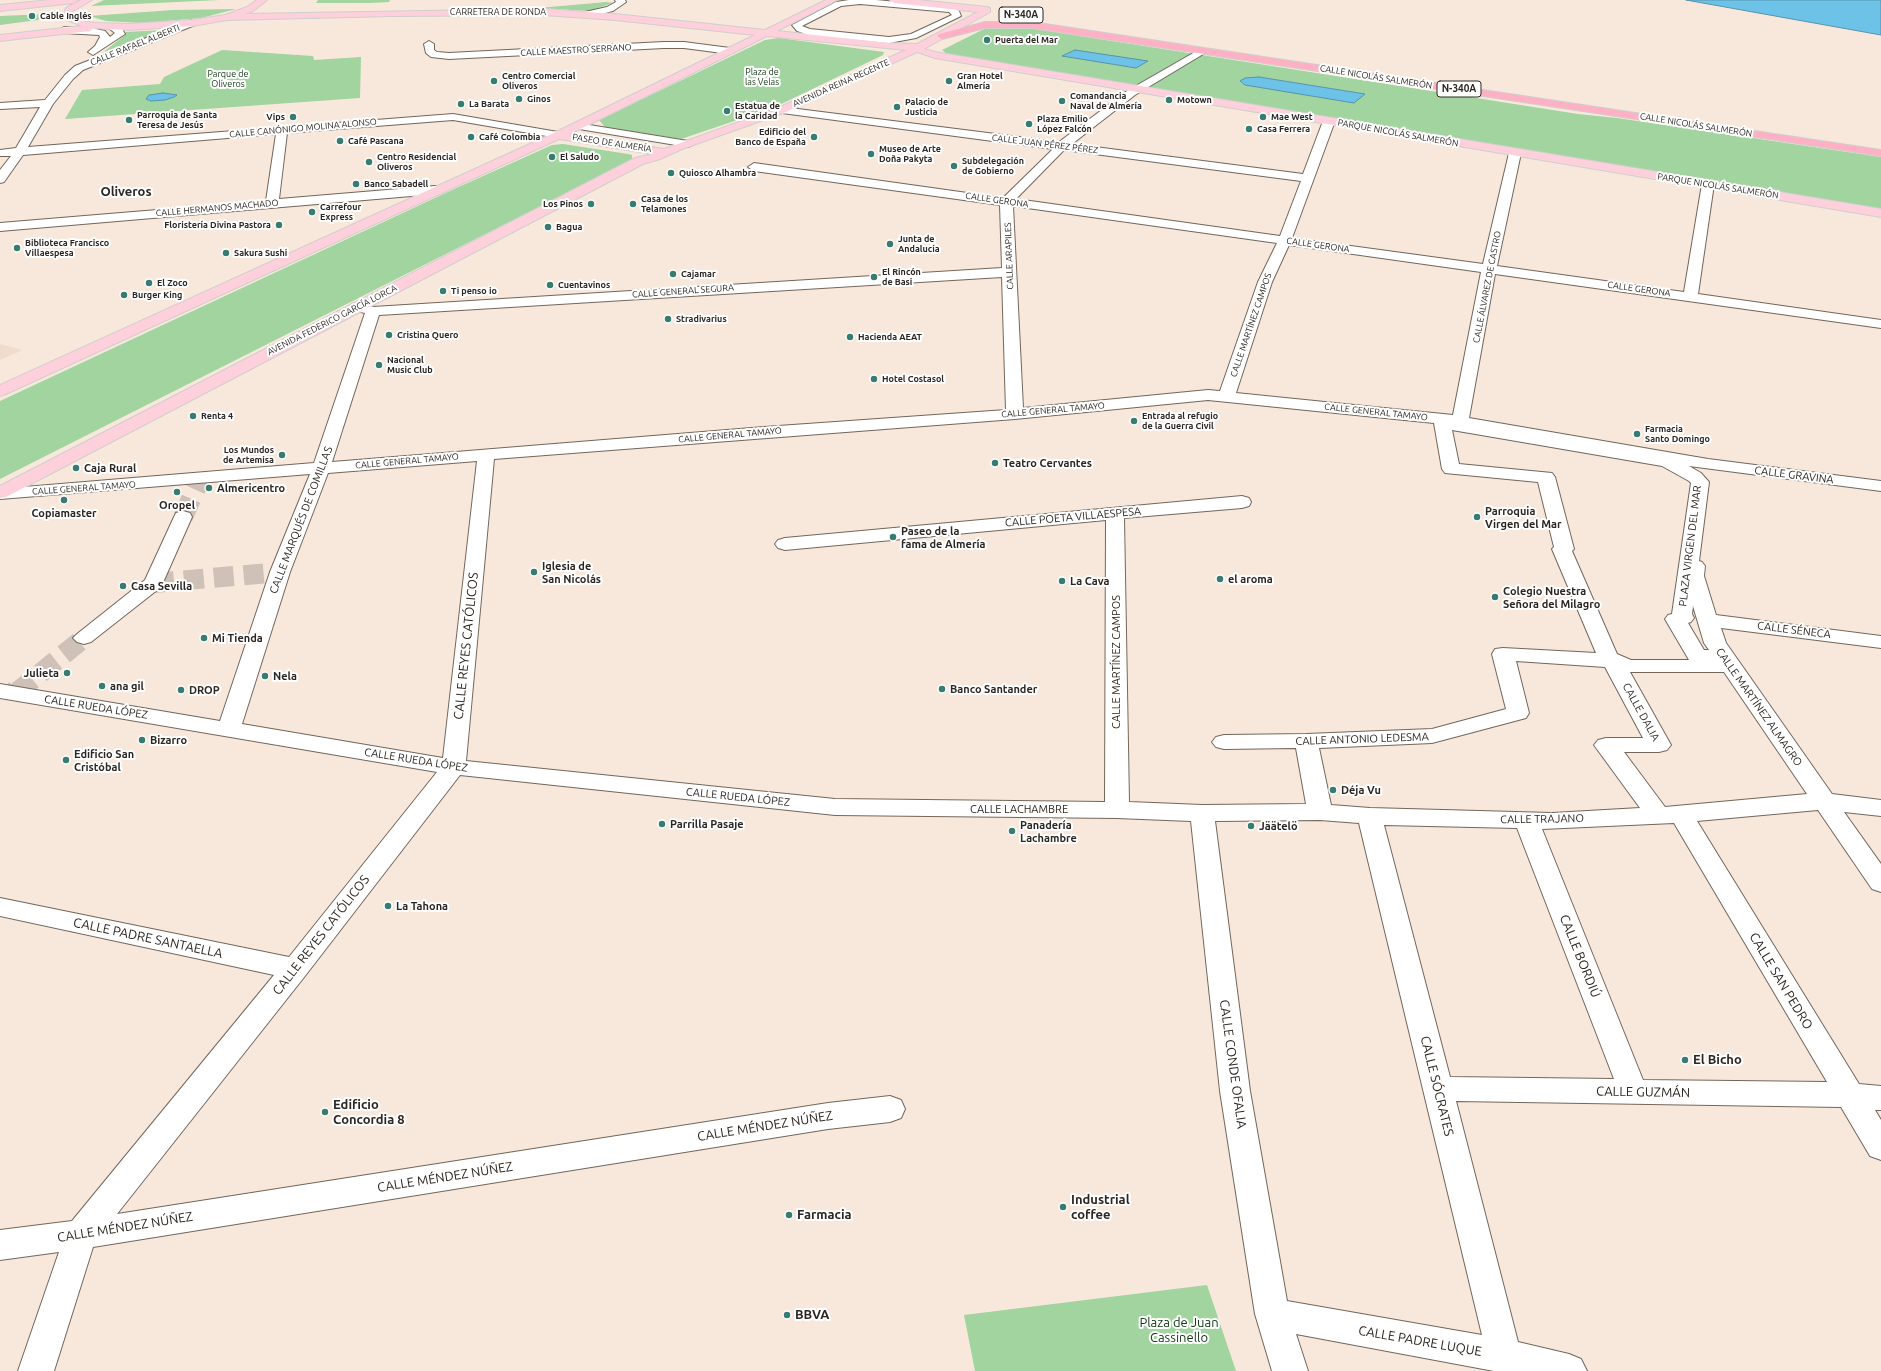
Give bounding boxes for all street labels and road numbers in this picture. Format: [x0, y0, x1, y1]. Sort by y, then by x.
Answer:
street label: CARRETERA DE RONDA [450, 7, 546, 17]
road number: N-340A [999, 7, 1043, 23]
street label: CALLE RAFAEL ALBERTI [89, 22, 181, 68]
street label: CALLE MAESTRO SERRANO [520, 42, 632, 58]
street label: AVENIDA REINA REGENTE [791, 57, 891, 109]
street label: CALLE NICOLÁS SALMERÓN [1319, 63, 1433, 91]
road number: N-340A [1437, 81, 1481, 97]
street label: CALLE NICOLÁS SALMERÓN [1639, 111, 1753, 139]
street label: CALLE CANÓNIGO MOLINA ALONSO [229, 116, 377, 140]
street label: PARQUE NICOLÁS SALMERÓN [1337, 117, 1459, 149]
street label: PASEO DE ALMERÍA [572, 131, 652, 155]
street label: CALLE JUAN PÉREZ PÉREZ [991, 132, 1099, 156]
street label: PARQUE NICOLÁS SALMERÓN [1657, 171, 1779, 201]
street label: CALLE GERONA [965, 190, 1029, 210]
street label: CALLE HERMANOS MACHADO [155, 197, 279, 219]
street label: CALLE ARAPILES [1002, 222, 1016, 290]
street label: CALLE ÁLVAREZ DE CASTRO [1471, 230, 1503, 344]
street label: CALLE GERONA [1286, 235, 1350, 255]
street label: CALLE MARTÍNEZ CAMPOS [1228, 271, 1274, 379]
street label: CALLE GERONA [1607, 279, 1671, 299]
street label: AVENIDA FEDERICO GARCÍA LORCA [265, 282, 399, 358]
street label: CALLE GENERAL SEGURA [632, 282, 734, 300]
street label: CALLE GENERAL TAMAYO [1001, 400, 1105, 420]
street label: CALLE GENERAL TAMAYO [1324, 401, 1428, 423]
street label: CALLE GENERAL TAMAYO [678, 425, 782, 445]
street label: CALLE MARQUÉS DE COMILLAS [267, 445, 335, 595]
street label: CALLE GENERAL TAMAYO [355, 451, 459, 471]
street label: CALLE GRAVINA [1754, 464, 1834, 486]
street label: CALLE GENERAL TAMAYO [32, 479, 136, 497]
street label: PLAZA VIRGEN DEL MAR [1676, 485, 1704, 607]
street label: CALLE POETA VILLAESPESA [1004, 504, 1142, 530]
street label: CALLE REYES CATÓLICOS [451, 572, 481, 720]
street label: CALLE MARTÍNEZ CAMPOS [1109, 595, 1123, 729]
street label: CALLE SÉNECA [1756, 619, 1832, 641]
street label: CALLE MARTÍNEZ ALMAGRO [1713, 645, 1805, 769]
street label: CALLE DALIA [1620, 681, 1662, 743]
street label: CALLE RUEDA LÓPEZ [43, 692, 149, 722]
street label: CALLE ANTONIO LEDESMA [1295, 730, 1429, 748]
street label: CALLE RUEDA LÓPEZ [363, 745, 469, 775]
street label: CALLE RUEDA LÓPEZ [685, 785, 791, 809]
street label: CALLE LACHAMBRE [970, 802, 1068, 816]
street label: CALLE TRAJANO [1500, 812, 1584, 826]
street label: CALLE REYES CATÓLICOS [269, 872, 373, 998]
street label: CALLE BORDIÚ [1556, 912, 1604, 1000]
street label: CALLE PADRE SANTAELLA [72, 915, 224, 961]
street label: CALLE SAN PEDRO [1746, 930, 1816, 1032]
street label: CALLE CONDE OFALIA [1216, 998, 1250, 1130]
street label: CALLE SÓCRATES [1417, 1034, 1457, 1138]
street label: CALLE GUZMÁN [1596, 1083, 1690, 1101]
street label: CALLE MÉNDEZ NÚÑEZ [696, 1108, 834, 1144]
street label: CALLE MÉNDEZ NÚÑEZ [376, 1159, 514, 1195]
street label: CALLE MÉNDEZ NÚÑEZ [56, 1209, 194, 1245]
street label: CALLE PADRE LUQUE [1357, 1322, 1483, 1360]

